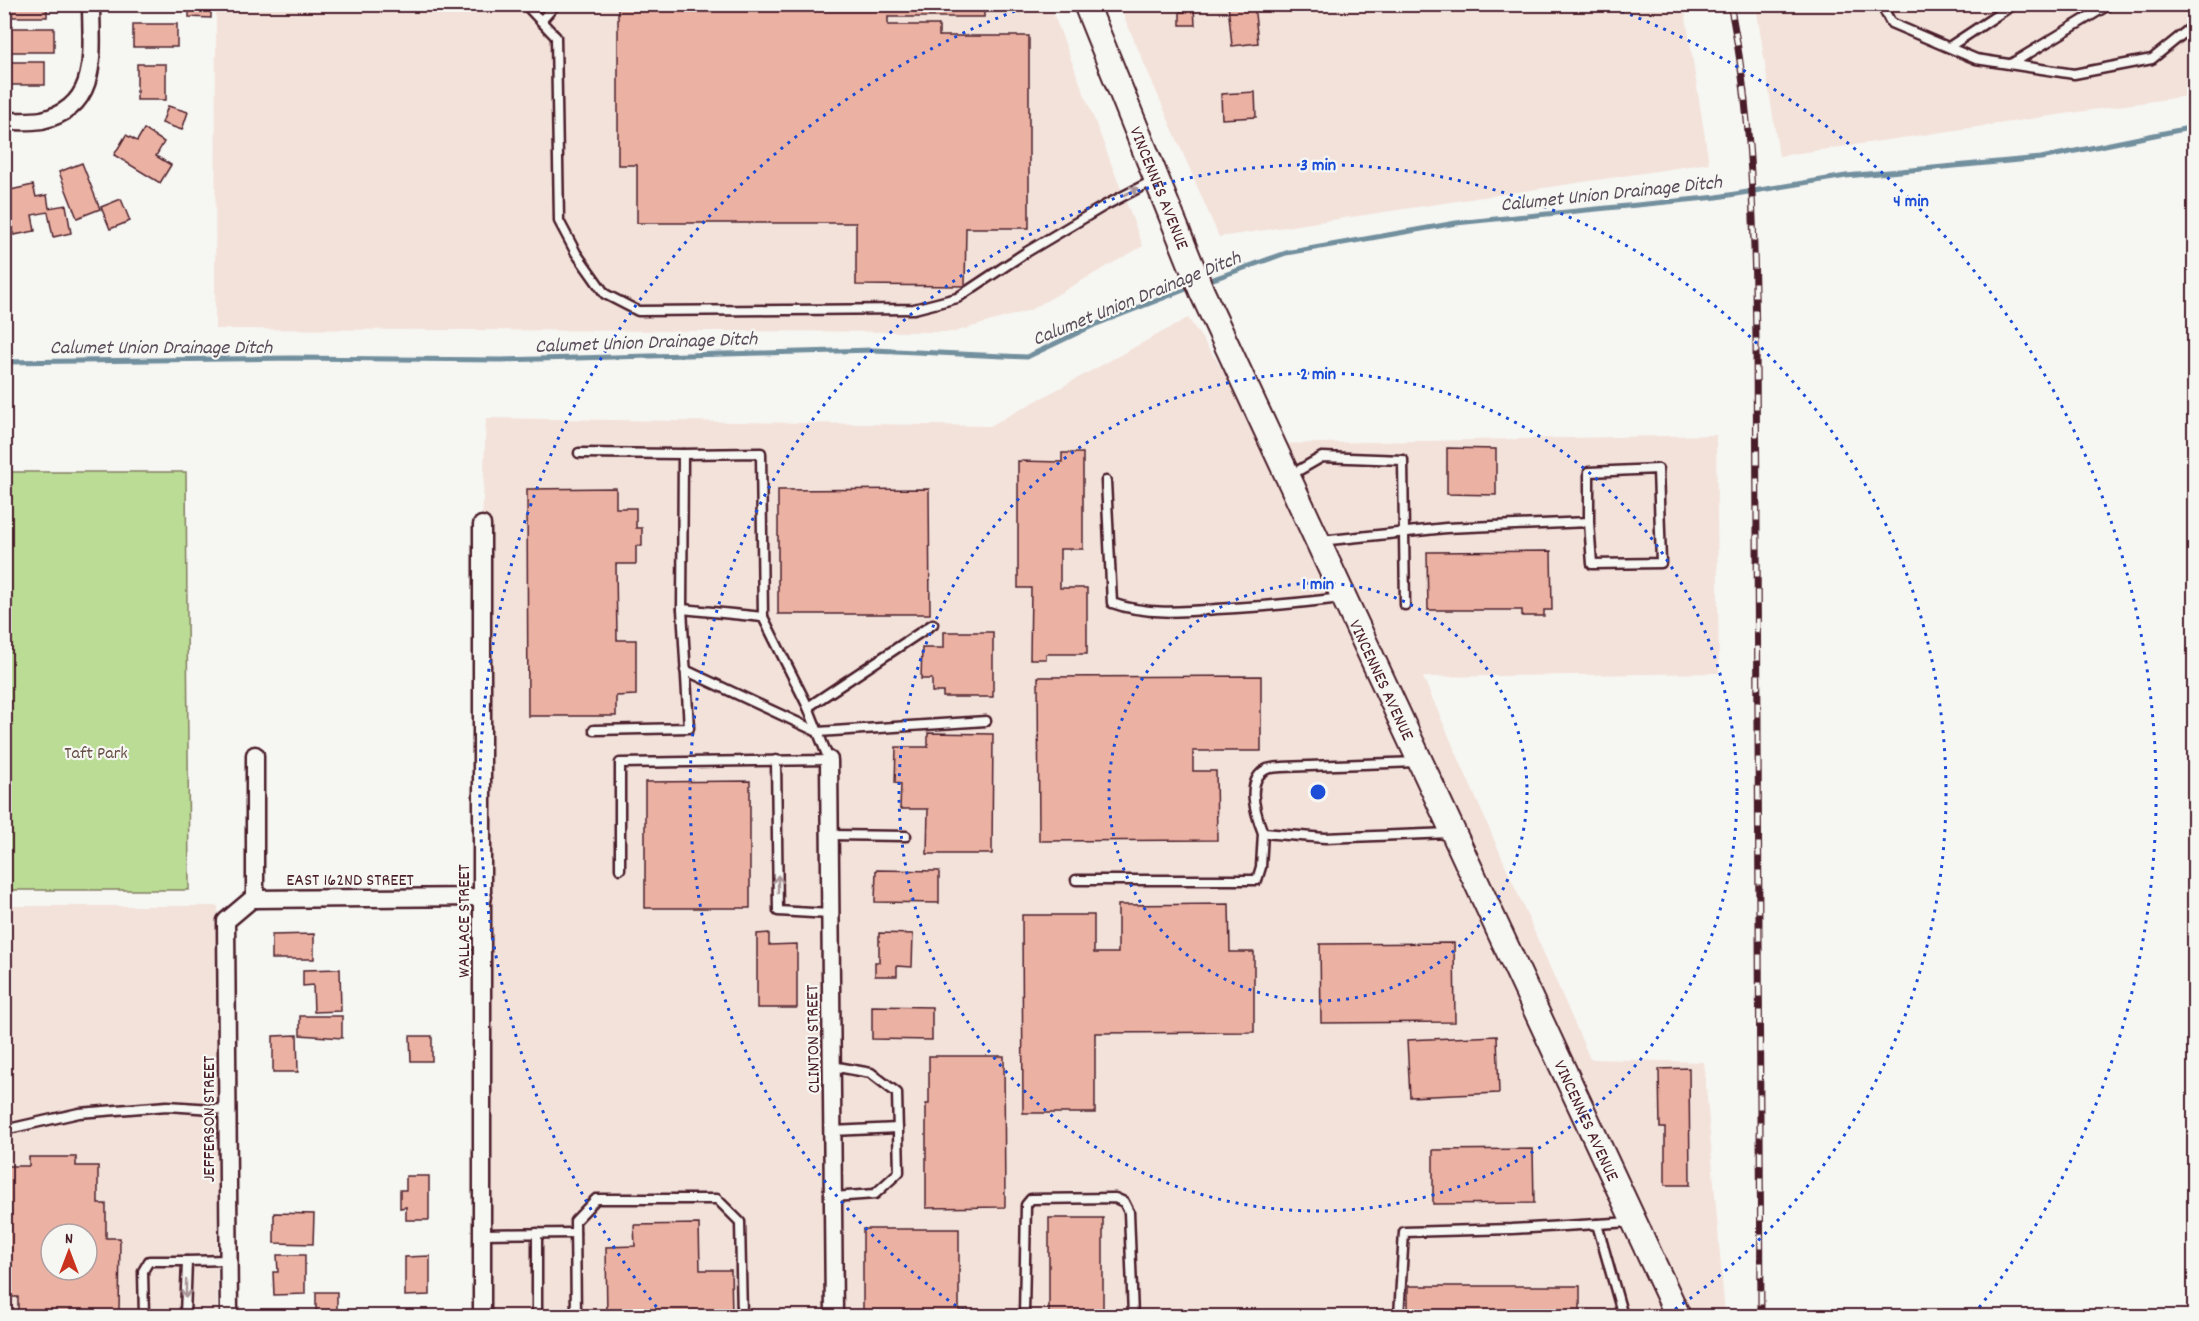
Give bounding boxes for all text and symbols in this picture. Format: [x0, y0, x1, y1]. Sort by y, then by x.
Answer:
street label: VINCENNES AVENUE [1122, 123, 1194, 254]
text: 3 min [1300, 154, 1336, 179]
water label: Calumet Union Drainage Ditch [1499, 169, 1724, 221]
one-way arrow [1121, 186, 1138, 198]
text: 4 min [1893, 190, 1929, 215]
water label: Calumet Union Drainage Ditch [1029, 245, 1246, 354]
water label: Calumet Union Drainage Ditch [534, 326, 759, 362]
water label: Calumet Union Drainage Ditch [50, 335, 273, 363]
text: 2 min [1300, 363, 1336, 388]
text: 1 min [1302, 573, 1334, 598]
street label: VINCENNES AVENUE [1341, 616, 1419, 745]
park label: Taft Park [64, 742, 128, 767]
centre of rings [1308, 782, 1328, 802]
street label: WALLACE STREET [453, 864, 478, 978]
street label: EAST 162ND STREET [286, 869, 414, 894]
one-way arrow [772, 874, 783, 894]
street label: CLINTON STREET [801, 984, 828, 1094]
street label: JEFFERSON STREET [198, 1056, 223, 1182]
street label: VINCENNES AVENUE [1546, 1057, 1624, 1186]
north arrow [39, 1222, 99, 1282]
text: N [65, 1228, 73, 1251]
one-way arrow [180, 1278, 192, 1298]

